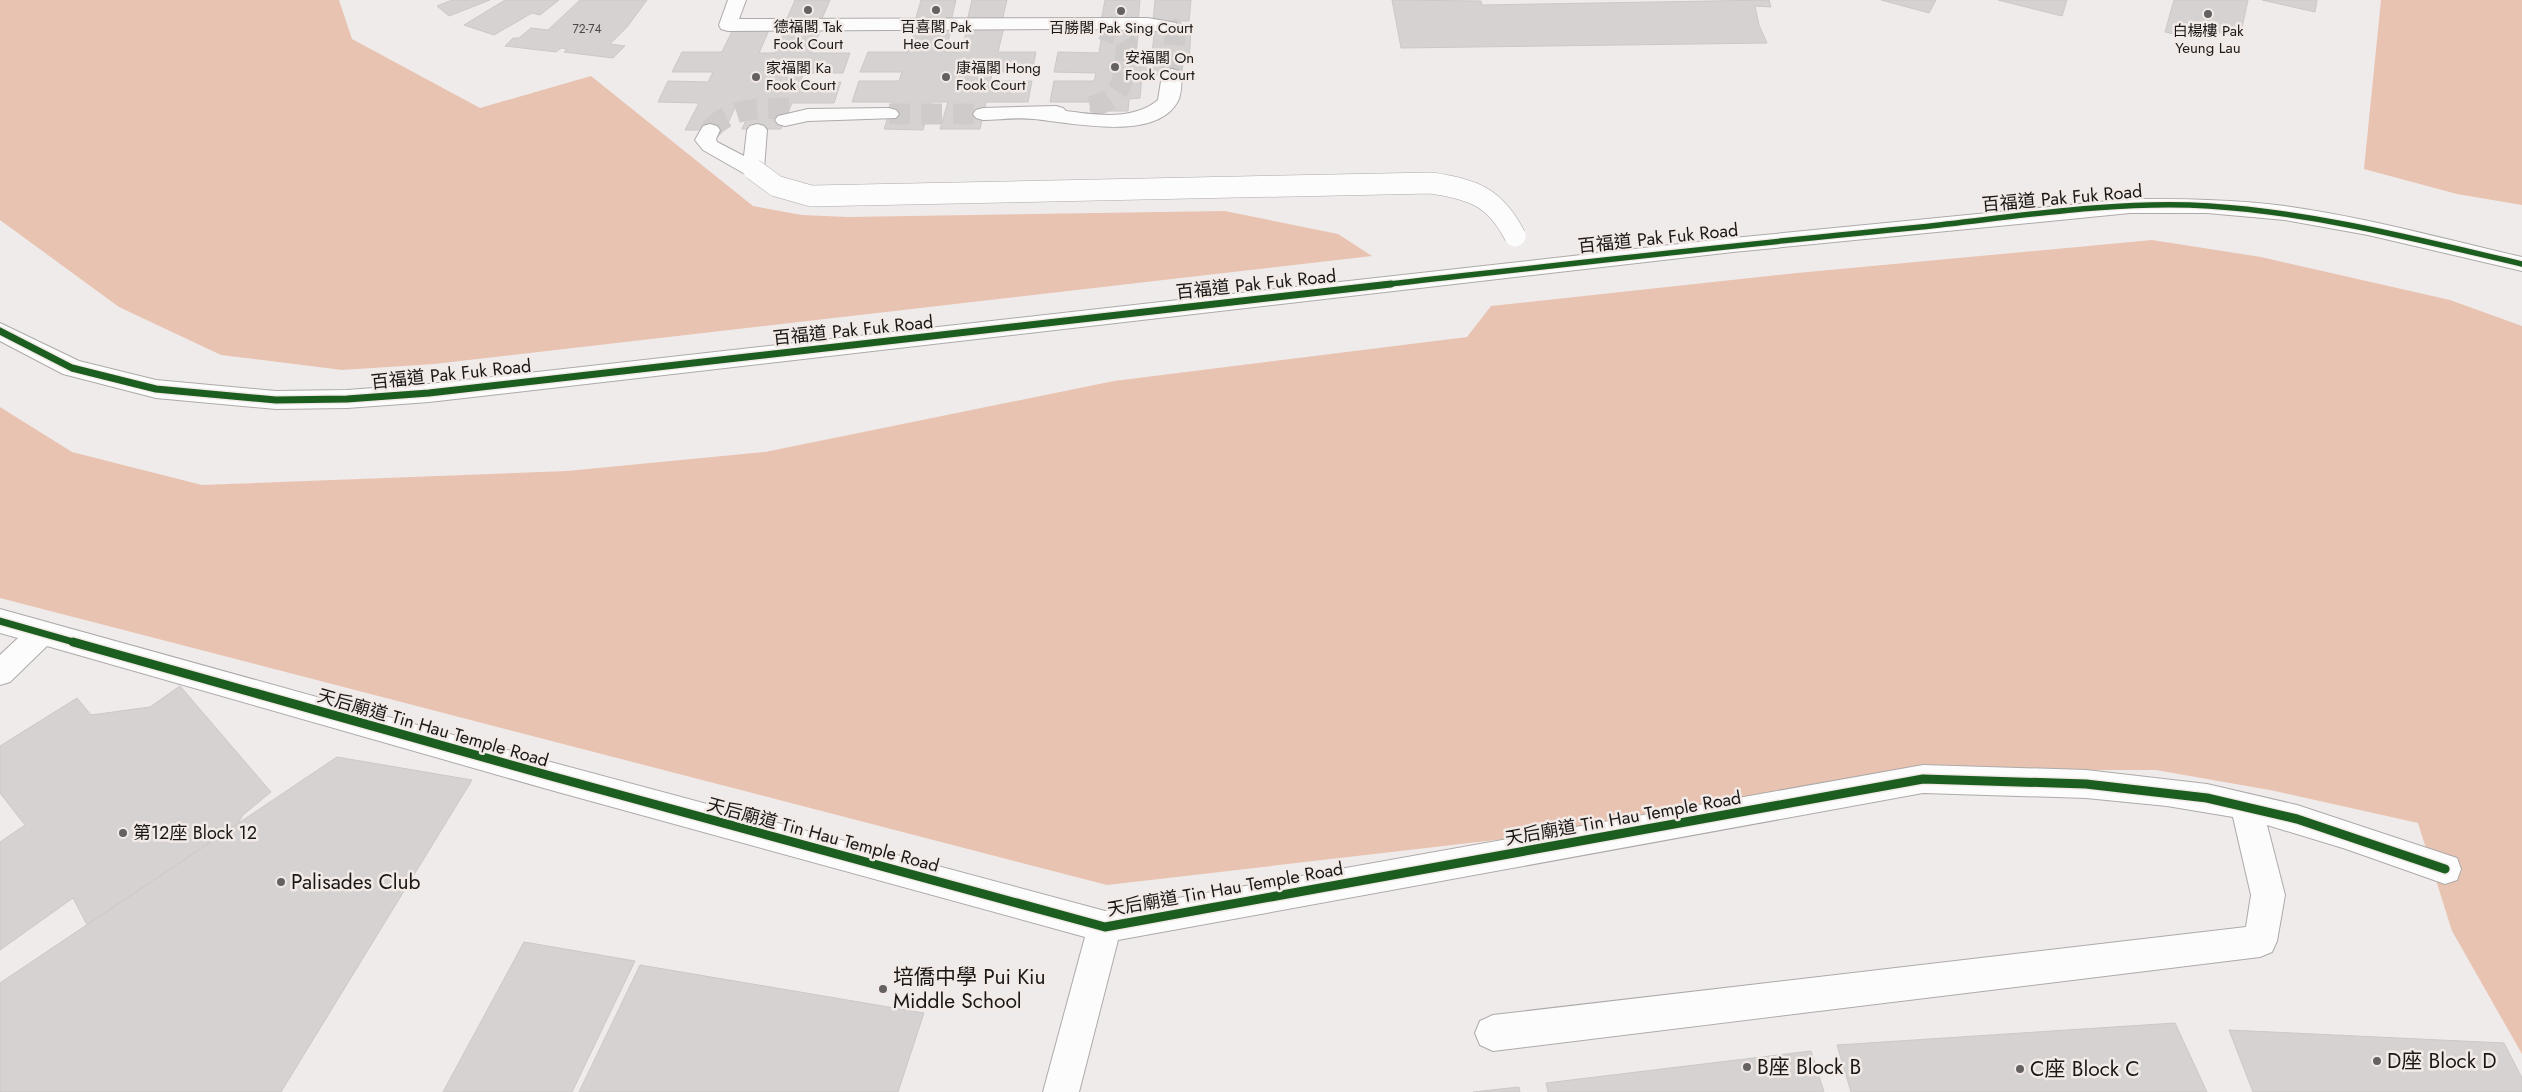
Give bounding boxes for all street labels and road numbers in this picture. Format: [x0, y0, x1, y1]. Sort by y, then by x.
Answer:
street label: 百福道 Pak Fuk Road [1981, 178, 2143, 218]
street label: 百福道 Pak Fuk Road [1577, 217, 1739, 259]
street label: 百福道 Pak Fuk Road [1175, 263, 1337, 305]
street label: 百福道 Pak Fuk Road [772, 309, 934, 351]
street label: 百福道 Pak Fuk Road [370, 353, 532, 395]
street label: 天后廟道 Tin Hau Temple Road [314, 683, 552, 773]
street label: 天后廟道 Tin Hau Temple Road [1503, 784, 1743, 852]
street label: 天后廟道 Tin Hau Temple Road [704, 791, 942, 879]
street label: 天后廟道 Tin Hau Temple Road [1105, 855, 1345, 923]

